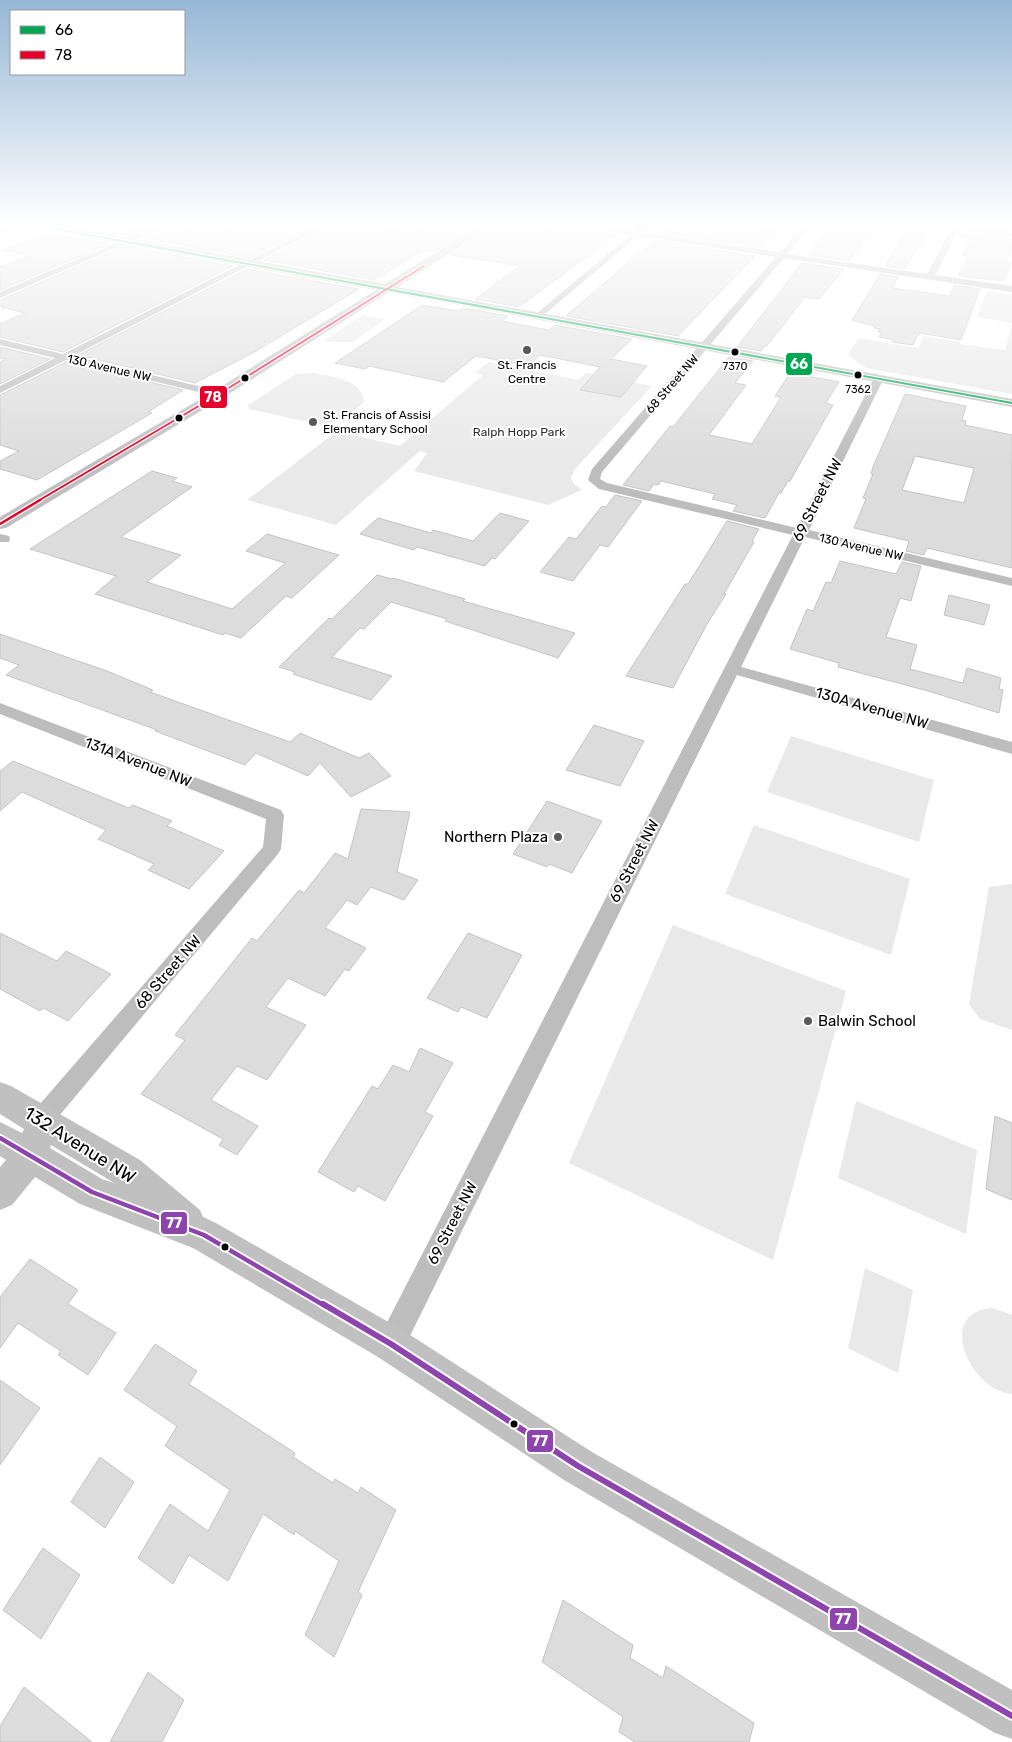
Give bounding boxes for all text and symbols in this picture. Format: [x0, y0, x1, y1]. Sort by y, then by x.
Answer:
legend [10, 10, 185, 75]
text: 66 [55, 21, 73, 39]
text: 78 [55, 46, 72, 64]
marker: St. Francis Centre [521, 344, 533, 356]
marker: 7370 [730, 347, 740, 357]
street label: 68 Street NW [643, 351, 702, 416]
street label: 130 Avenue NW [66, 352, 153, 385]
line badge: 66 [785, 352, 813, 376]
text: 66 [790, 356, 808, 373]
place label: St. Francis Centre [498, 358, 556, 386]
place label: 7370 [723, 360, 747, 373]
marker: 7362 [853, 370, 863, 380]
unlabelled marker [240, 373, 250, 383]
place label: 7362 [845, 383, 871, 396]
line badge: 78 [199, 385, 228, 409]
text: 78 [204, 389, 222, 406]
place label: St. Francis of Assisi Elementary School [323, 408, 431, 436]
unlabelled marker [174, 413, 184, 423]
marker: St. Francis of Assisi Elementary School [307, 416, 319, 428]
park label: Ralph Hopp Park [473, 425, 566, 439]
street label: 69 Street NW [788, 455, 846, 545]
street label: 130 Avenue NW [818, 531, 905, 564]
street label: 130A Avenue NW [814, 683, 930, 733]
street label: 131A Avenue NW [82, 733, 194, 791]
street label: 69 Street NW [605, 816, 663, 906]
place label: Northern Plaza [444, 828, 548, 846]
marker: Northern Plaza [552, 831, 564, 843]
street label: 68 Street NW [131, 931, 205, 1013]
place label: Balwin School [818, 1012, 916, 1030]
marker: Balwin School [802, 1015, 814, 1027]
street label: 132 Avenue NW [20, 1102, 140, 1188]
street label: 69 Street NW [423, 1178, 481, 1268]
line badge: 77 [160, 1211, 188, 1235]
text: 77 [166, 1215, 182, 1232]
unlabelled marker [220, 1242, 230, 1252]
unlabelled marker [509, 1419, 519, 1429]
line badge: 77 [526, 1429, 554, 1453]
text: 77 [532, 1433, 548, 1450]
line badge: 77 [829, 1607, 858, 1631]
text: 77 [835, 1611, 851, 1628]

